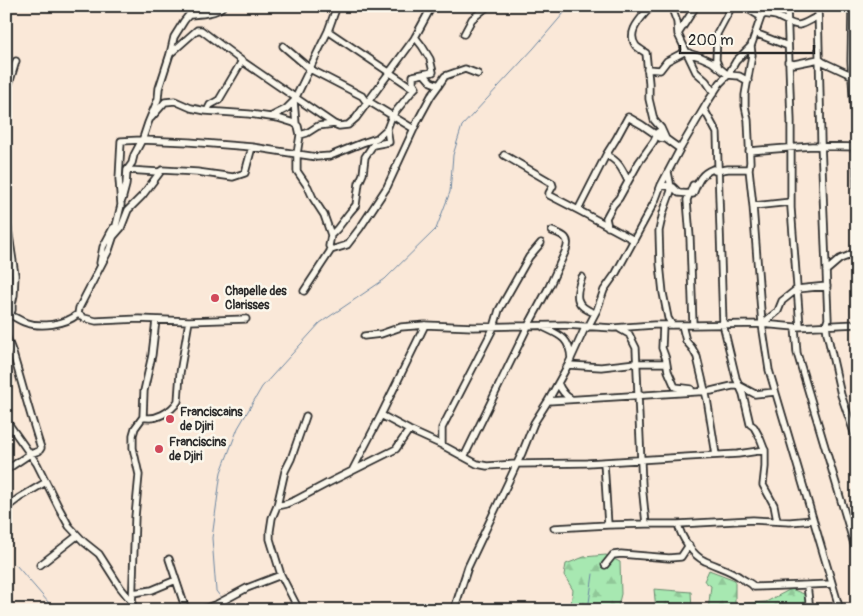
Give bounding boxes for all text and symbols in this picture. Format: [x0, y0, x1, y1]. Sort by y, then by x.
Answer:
scale bar [680, 22, 814, 54]
text: 200 m [688, 31, 733, 50]
place label: Chapelle des Clarisses [225, 284, 287, 313]
marker: Chapelle des Clarisses [209, 292, 221, 304]
place label: Franciscains de Djiri [180, 405, 243, 434]
marker: Franciscains de Djiri [164, 413, 176, 425]
place label: Franciscins de Djiri [169, 435, 227, 464]
marker: Franciscins de Djiri [153, 443, 165, 455]

